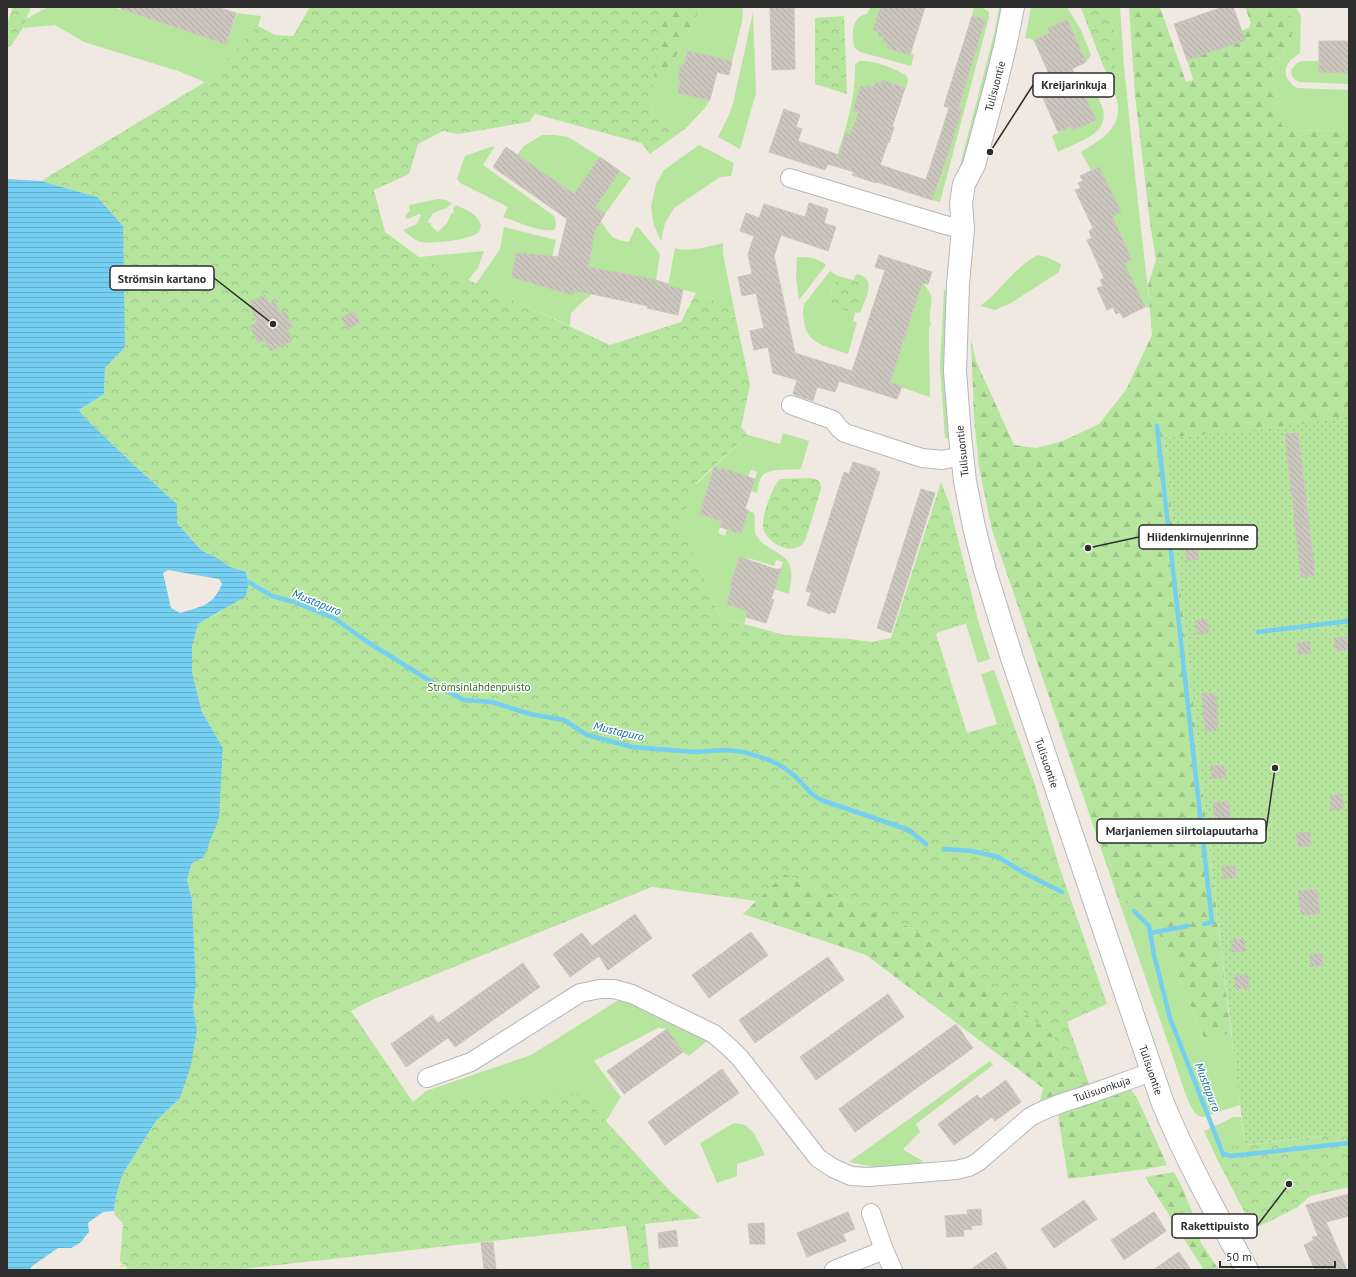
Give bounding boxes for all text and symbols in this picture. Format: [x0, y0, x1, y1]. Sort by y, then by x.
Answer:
street label: Tulisuontie [982, 59, 1009, 113]
callout: Kreijarinkuja [1033, 73, 1114, 97]
text: Kreijarinkuja [1041, 77, 1107, 92]
callout: Strömsin kartano [110, 266, 214, 290]
text: Strömsin kartano [118, 271, 207, 286]
street label: Tulisuontie [952, 424, 972, 477]
callout: Hiidenkirnujenrinne [1139, 525, 1257, 549]
text: Hiidenkirnujenrinne [1147, 529, 1249, 544]
water label: Mustapuro [290, 585, 344, 619]
park label: Strömsinlahdenpuisto [428, 680, 531, 694]
water label: Mustapuro [592, 718, 646, 744]
street label: Tulisuontie [1032, 736, 1062, 790]
callout: Marjaniemen siirtolapuutarha [1097, 819, 1266, 843]
text: Marjaniemen siirtolapuutarha [1106, 823, 1258, 838]
street label: Tulisuontie [1136, 1043, 1166, 1097]
water label: Mustapuro [1192, 1060, 1224, 1114]
street label: Tulisuonkuja [1072, 1073, 1132, 1105]
callout: Rakettipuisto [1172, 1214, 1257, 1238]
text: Rakettipuisto [1181, 1218, 1250, 1233]
scale bar [1220, 1243, 1335, 1269]
text: 50 m [1226, 1249, 1252, 1264]

